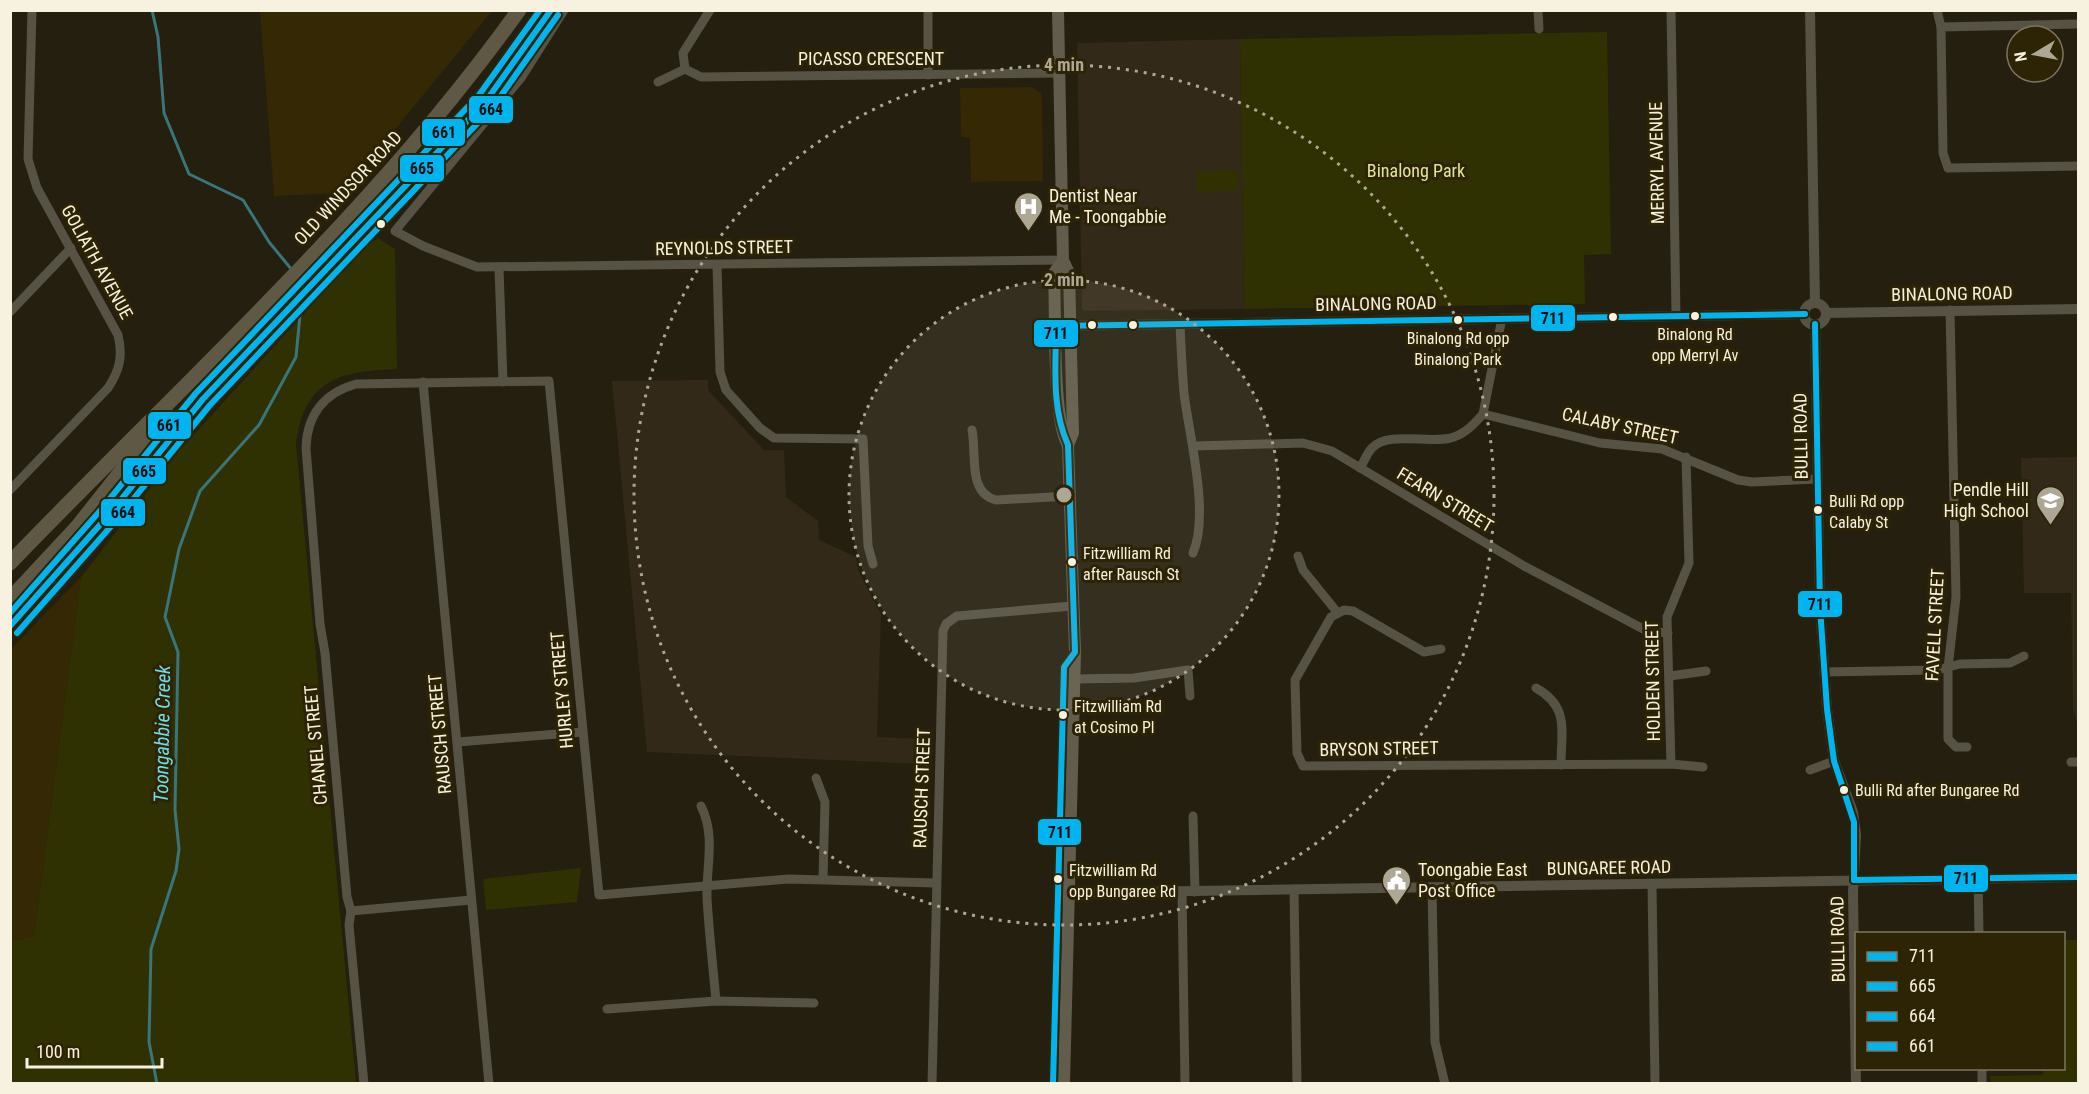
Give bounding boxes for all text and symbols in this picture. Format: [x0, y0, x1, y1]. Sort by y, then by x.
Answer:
north arrow [2005, 24, 2065, 84]
street label: PICASSO CRESCENT [798, 48, 944, 69]
text: N [2011, 50, 2031, 63]
text: 4 min [1044, 54, 1084, 75]
line badge: 664 [468, 95, 514, 124]
text: 664 [479, 100, 503, 119]
street label: MERRYL AVENUE [1645, 102, 1668, 224]
line badge: 661 [421, 118, 466, 147]
text: 661 [432, 123, 456, 142]
street label: OLD WINDSOR ROAD [289, 126, 406, 249]
line badge: 665 [399, 154, 445, 183]
text: 665 [410, 159, 434, 178]
park label: Binalong Park [1367, 160, 1465, 181]
place label: Dentist Near Me - Toongabbie [1049, 185, 1167, 227]
hospital icon: Dentist Near Me - Toongabbie [1012, 190, 1044, 232]
street label: GOLIATH AVENUE [57, 201, 138, 323]
unlabelled marker [375, 218, 387, 230]
street label: REYNOLDS STREET [655, 236, 793, 259]
text: 2 min [1044, 269, 1084, 290]
street label: BINALONG ROAD [1891, 282, 2013, 305]
street label: BINALONG ROAD [1315, 292, 1437, 315]
line badge: 711 [1530, 304, 1576, 332]
text: 711 [1541, 309, 1565, 328]
marker: Binalong Rd opp Merryl Av [1689, 310, 1701, 322]
unlabelled marker [1607, 311, 1619, 323]
marker: Binalong Rd opp Binalong Park [1452, 314, 1464, 326]
line badge: 711 [1033, 319, 1079, 348]
unlabelled marker [1086, 319, 1098, 331]
unlabelled marker [1127, 319, 1139, 331]
text: 711 [1044, 324, 1068, 343]
place label: Binalong Rd opp Merryl Av [1652, 325, 1738, 365]
place label: Binalong Rd opp Binalong Park [1407, 329, 1509, 369]
street label: BULLI ROAD [1789, 393, 1812, 479]
street label: CALABY STREET [1560, 403, 1680, 448]
line badge: 661 [147, 411, 192, 440]
text: 661 [157, 416, 181, 435]
line badge: 665 [122, 457, 167, 485]
text: 665 [132, 462, 156, 481]
street label: FEARN STREET [1393, 463, 1497, 537]
place label: Pendle Hill High School [1943, 479, 2029, 521]
school or university icon: Pendle Hill High School [2034, 484, 2066, 526]
centre of rings [1054, 485, 1074, 505]
place label: Bulli Rd opp Calaby St [1829, 492, 1904, 532]
line badge: 664 [100, 498, 146, 527]
text: 664 [111, 503, 135, 522]
marker: Bulli Rd opp Calaby St [1812, 504, 1824, 516]
place label: Fitzwilliam Rd after Rausch St [1083, 544, 1180, 584]
marker: Fitzwilliam Rd after Rausch St [1066, 556, 1078, 568]
street label: FAVELL STREET [1921, 568, 1948, 682]
line badge: 711 [1797, 590, 1843, 618]
text: 711 [1808, 595, 1832, 614]
street label: HOLDEN STREET [1641, 620, 1664, 742]
street label: HURLEY STREET [546, 631, 577, 750]
water label: Toongabbie Creek [149, 664, 175, 803]
street label: RAUSCH STREET [424, 673, 455, 795]
street label: CHANEL STREET [300, 684, 331, 806]
place label: Fitzwilliam Rd at Cosimo Pl [1074, 697, 1162, 737]
marker: Fitzwilliam Rd at Cosimo Pl [1057, 709, 1069, 721]
street label: RAUSCH STREET [909, 727, 934, 849]
street label: BRYSON STREET [1319, 737, 1439, 760]
place label: Bulli Rd after Bungaree Rd [1855, 781, 2019, 800]
marker: Bulli Rd after Bungaree Rd [1838, 784, 1850, 796]
line badge: 711 [1037, 818, 1082, 846]
text: 711 [1048, 823, 1072, 842]
street label: BUNGAREE ROAD [1547, 856, 1671, 879]
place label: Toongabie East Post Office [1418, 859, 1527, 901]
place label: Fitzwilliam Rd opp Bungaree Rd [1069, 861, 1176, 901]
public building icon: Toongabie East Post Office [1381, 864, 1413, 906]
line badge: 711 [1943, 864, 1989, 893]
text: 711 [1954, 869, 1978, 888]
marker: Fitzwilliam Rd opp Bungaree Rd [1052, 873, 1064, 885]
street label: BULLI ROAD [1826, 896, 1849, 982]
legend [1855, 932, 2065, 1070]
text: 711 [1909, 945, 1936, 966]
text: 665 [1909, 975, 1936, 996]
text: 664 [1909, 1005, 1936, 1026]
scale bar [27, 1031, 162, 1069]
text: 661 [1909, 1035, 1936, 1056]
text: 100 m [36, 1041, 80, 1062]

